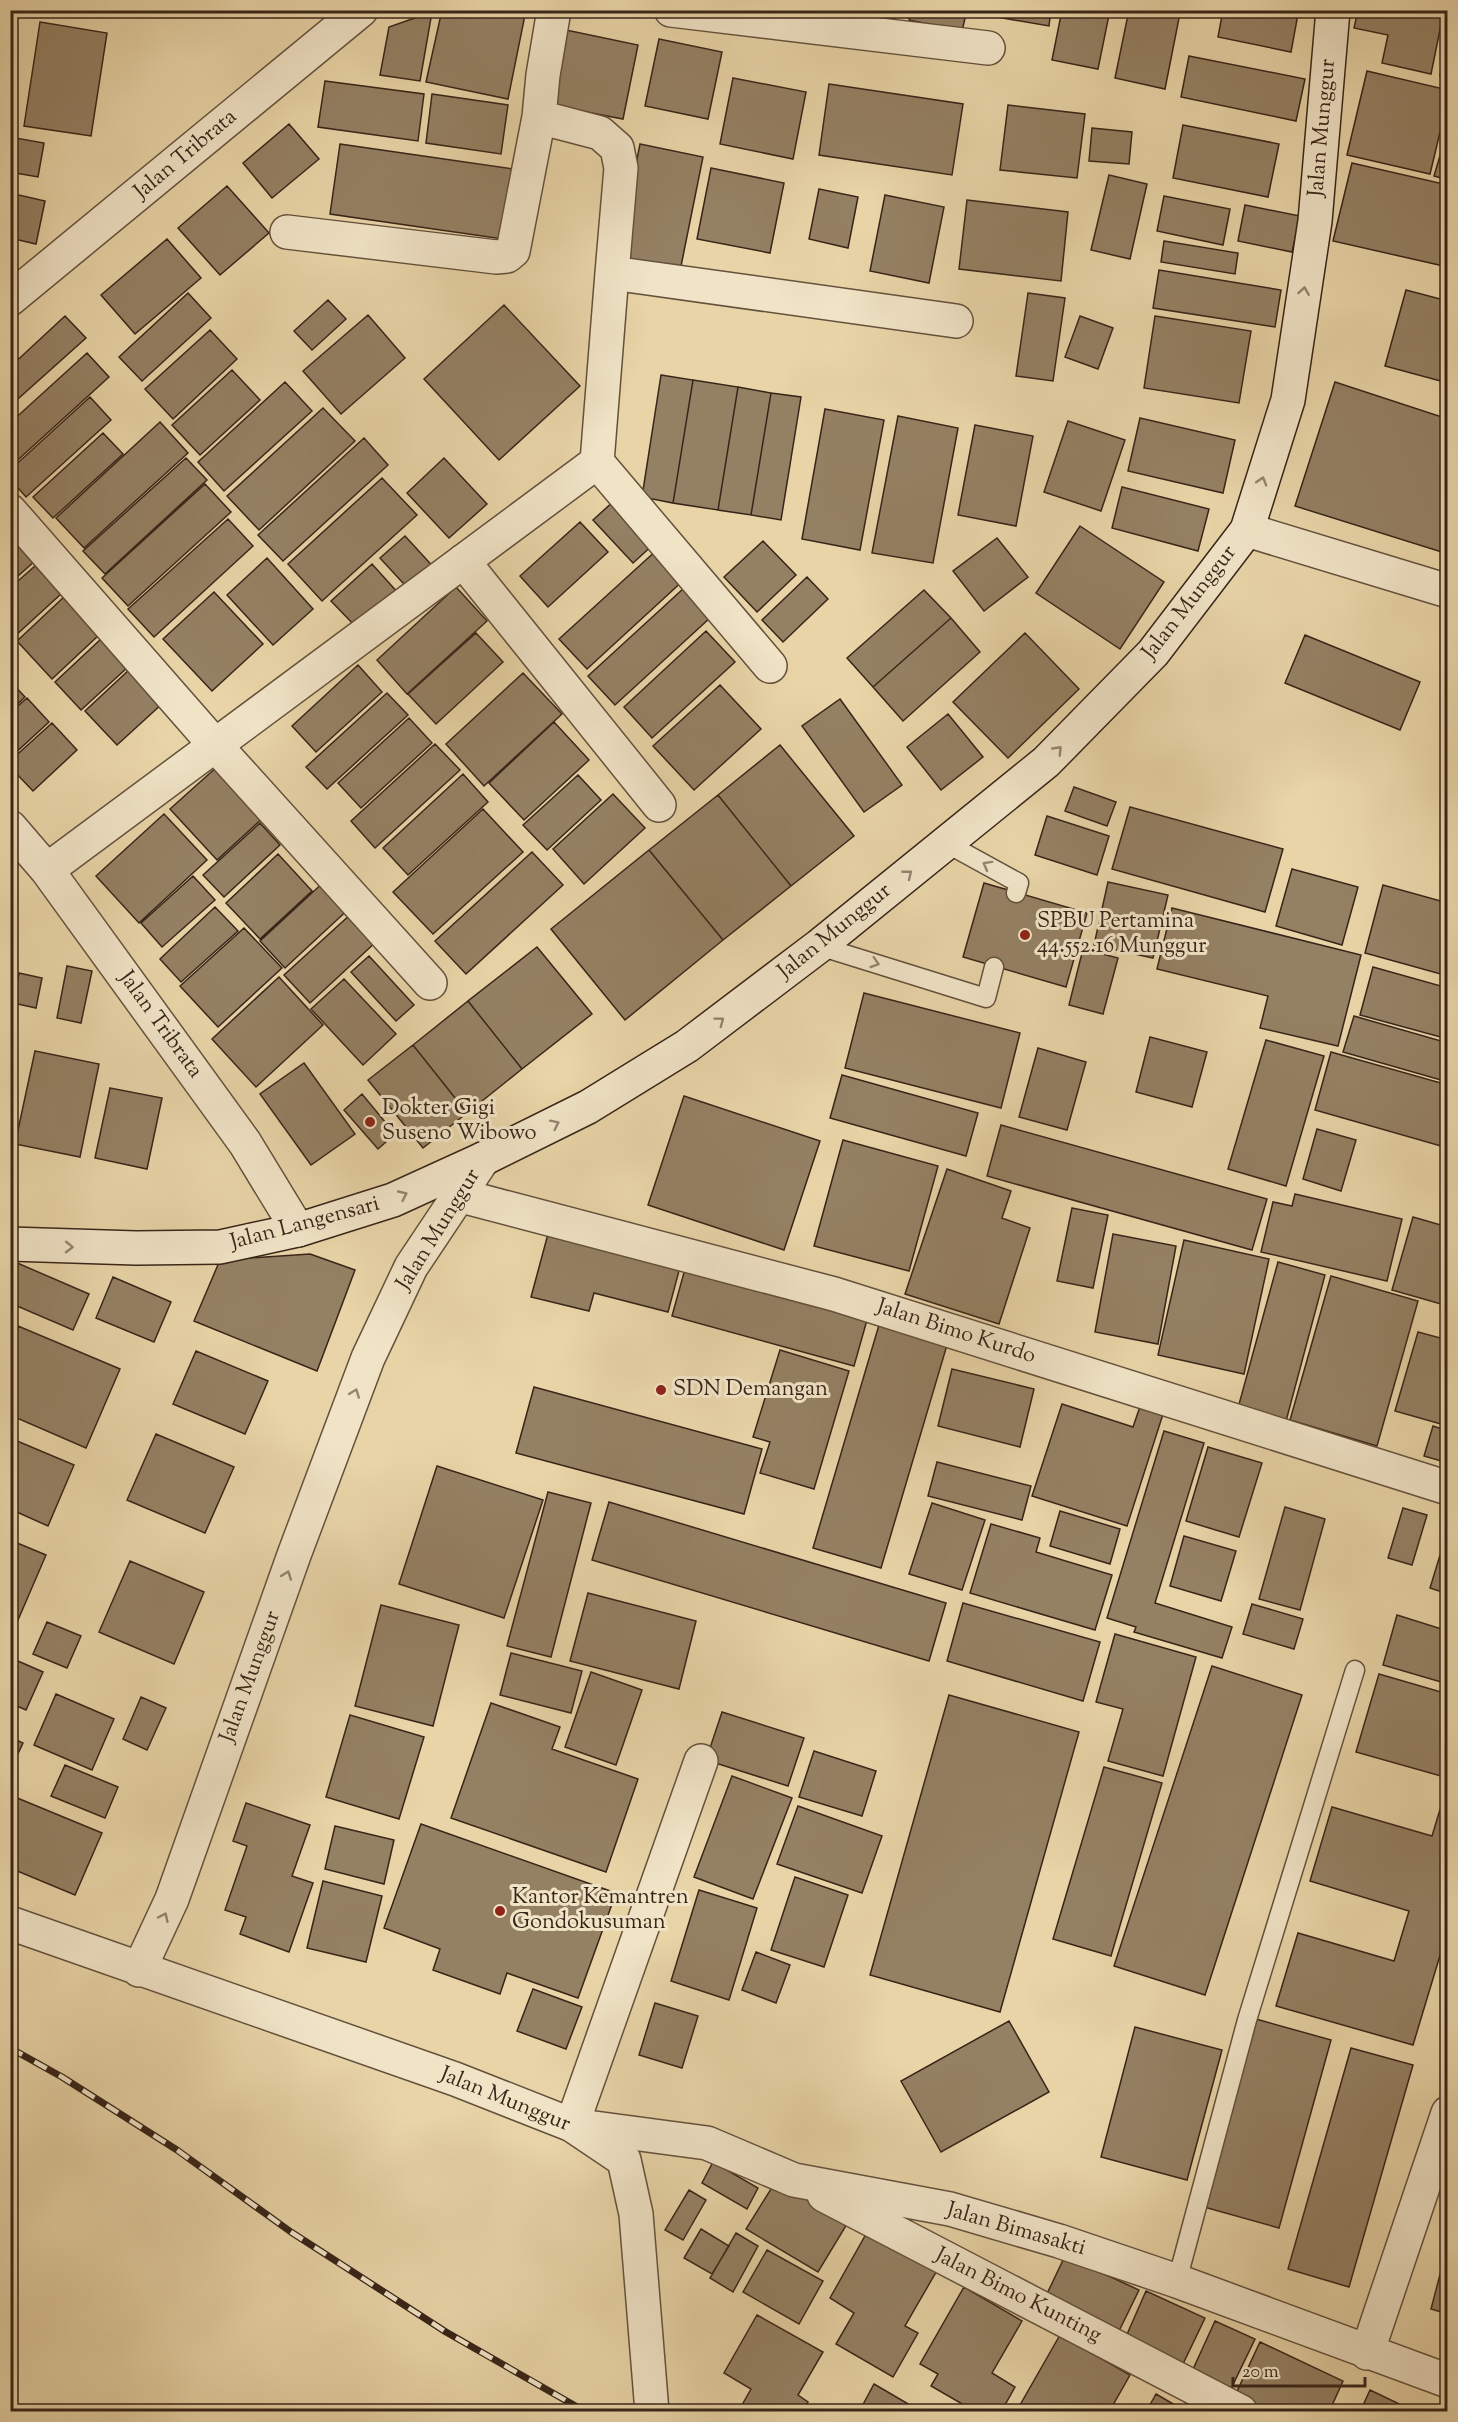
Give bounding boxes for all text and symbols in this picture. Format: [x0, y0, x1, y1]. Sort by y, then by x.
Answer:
street label: Jalan Munggur [1301, 58, 1345, 199]
street label: Jalan Tribrata [127, 102, 245, 208]
one-way arrow [1298, 287, 1310, 296]
one-way arrow [1255, 476, 1268, 487]
street label: Jalan Munggur [1134, 539, 1245, 668]
one-way arrow [1051, 747, 1062, 757]
one-way arrow [983, 861, 993, 872]
one-way arrow [901, 870, 912, 881]
street label: Jalan Munggur [770, 876, 899, 989]
place label: SPBU Pertamina 44.552.16 Munggur [1037, 906, 1207, 963]
marker: SPBU Pertamina 44.552.16 Munggur [1018, 928, 1032, 942]
one-way arrow [869, 956, 880, 969]
street label: Jalan Tribrata [109, 964, 210, 1085]
one-way arrow [714, 1018, 725, 1029]
place label: Dokter Gigi Suseno Wibowo [382, 1093, 537, 1150]
marker: Dokter Gigi Suseno Wibowo [363, 1115, 377, 1129]
one-way arrow [548, 1119, 559, 1131]
street label: Jalan Munggur [388, 1163, 489, 1298]
street label: Jalan Langensari [226, 1189, 383, 1260]
one-way arrow [397, 1191, 408, 1203]
one-way arrow [64, 1240, 73, 1253]
street label: Jalan Bimo Kurdo [871, 1291, 1040, 1373]
place label: SDN Demangan [673, 1374, 828, 1406]
marker: SDN Demangan [654, 1383, 668, 1397]
one-way arrow [348, 1388, 361, 1398]
one-way arrow [279, 1570, 292, 1581]
street label: Jalan Munggur [212, 1607, 290, 1748]
place label: Kantor Kemantren Gondokusuman [512, 1882, 689, 1939]
marker: Kantor Kemantren Gondokusuman [493, 1904, 507, 1918]
one-way arrow [156, 1912, 168, 1923]
street label: Jalan Munggur [434, 2059, 575, 2141]
street label: Jalan Bimasakti [942, 2195, 1089, 2265]
street label: Jalan Bimo Kunting [928, 2240, 1107, 2352]
scale bar [1233, 2350, 1365, 2388]
text: 20 m [1242, 2360, 1279, 2386]

